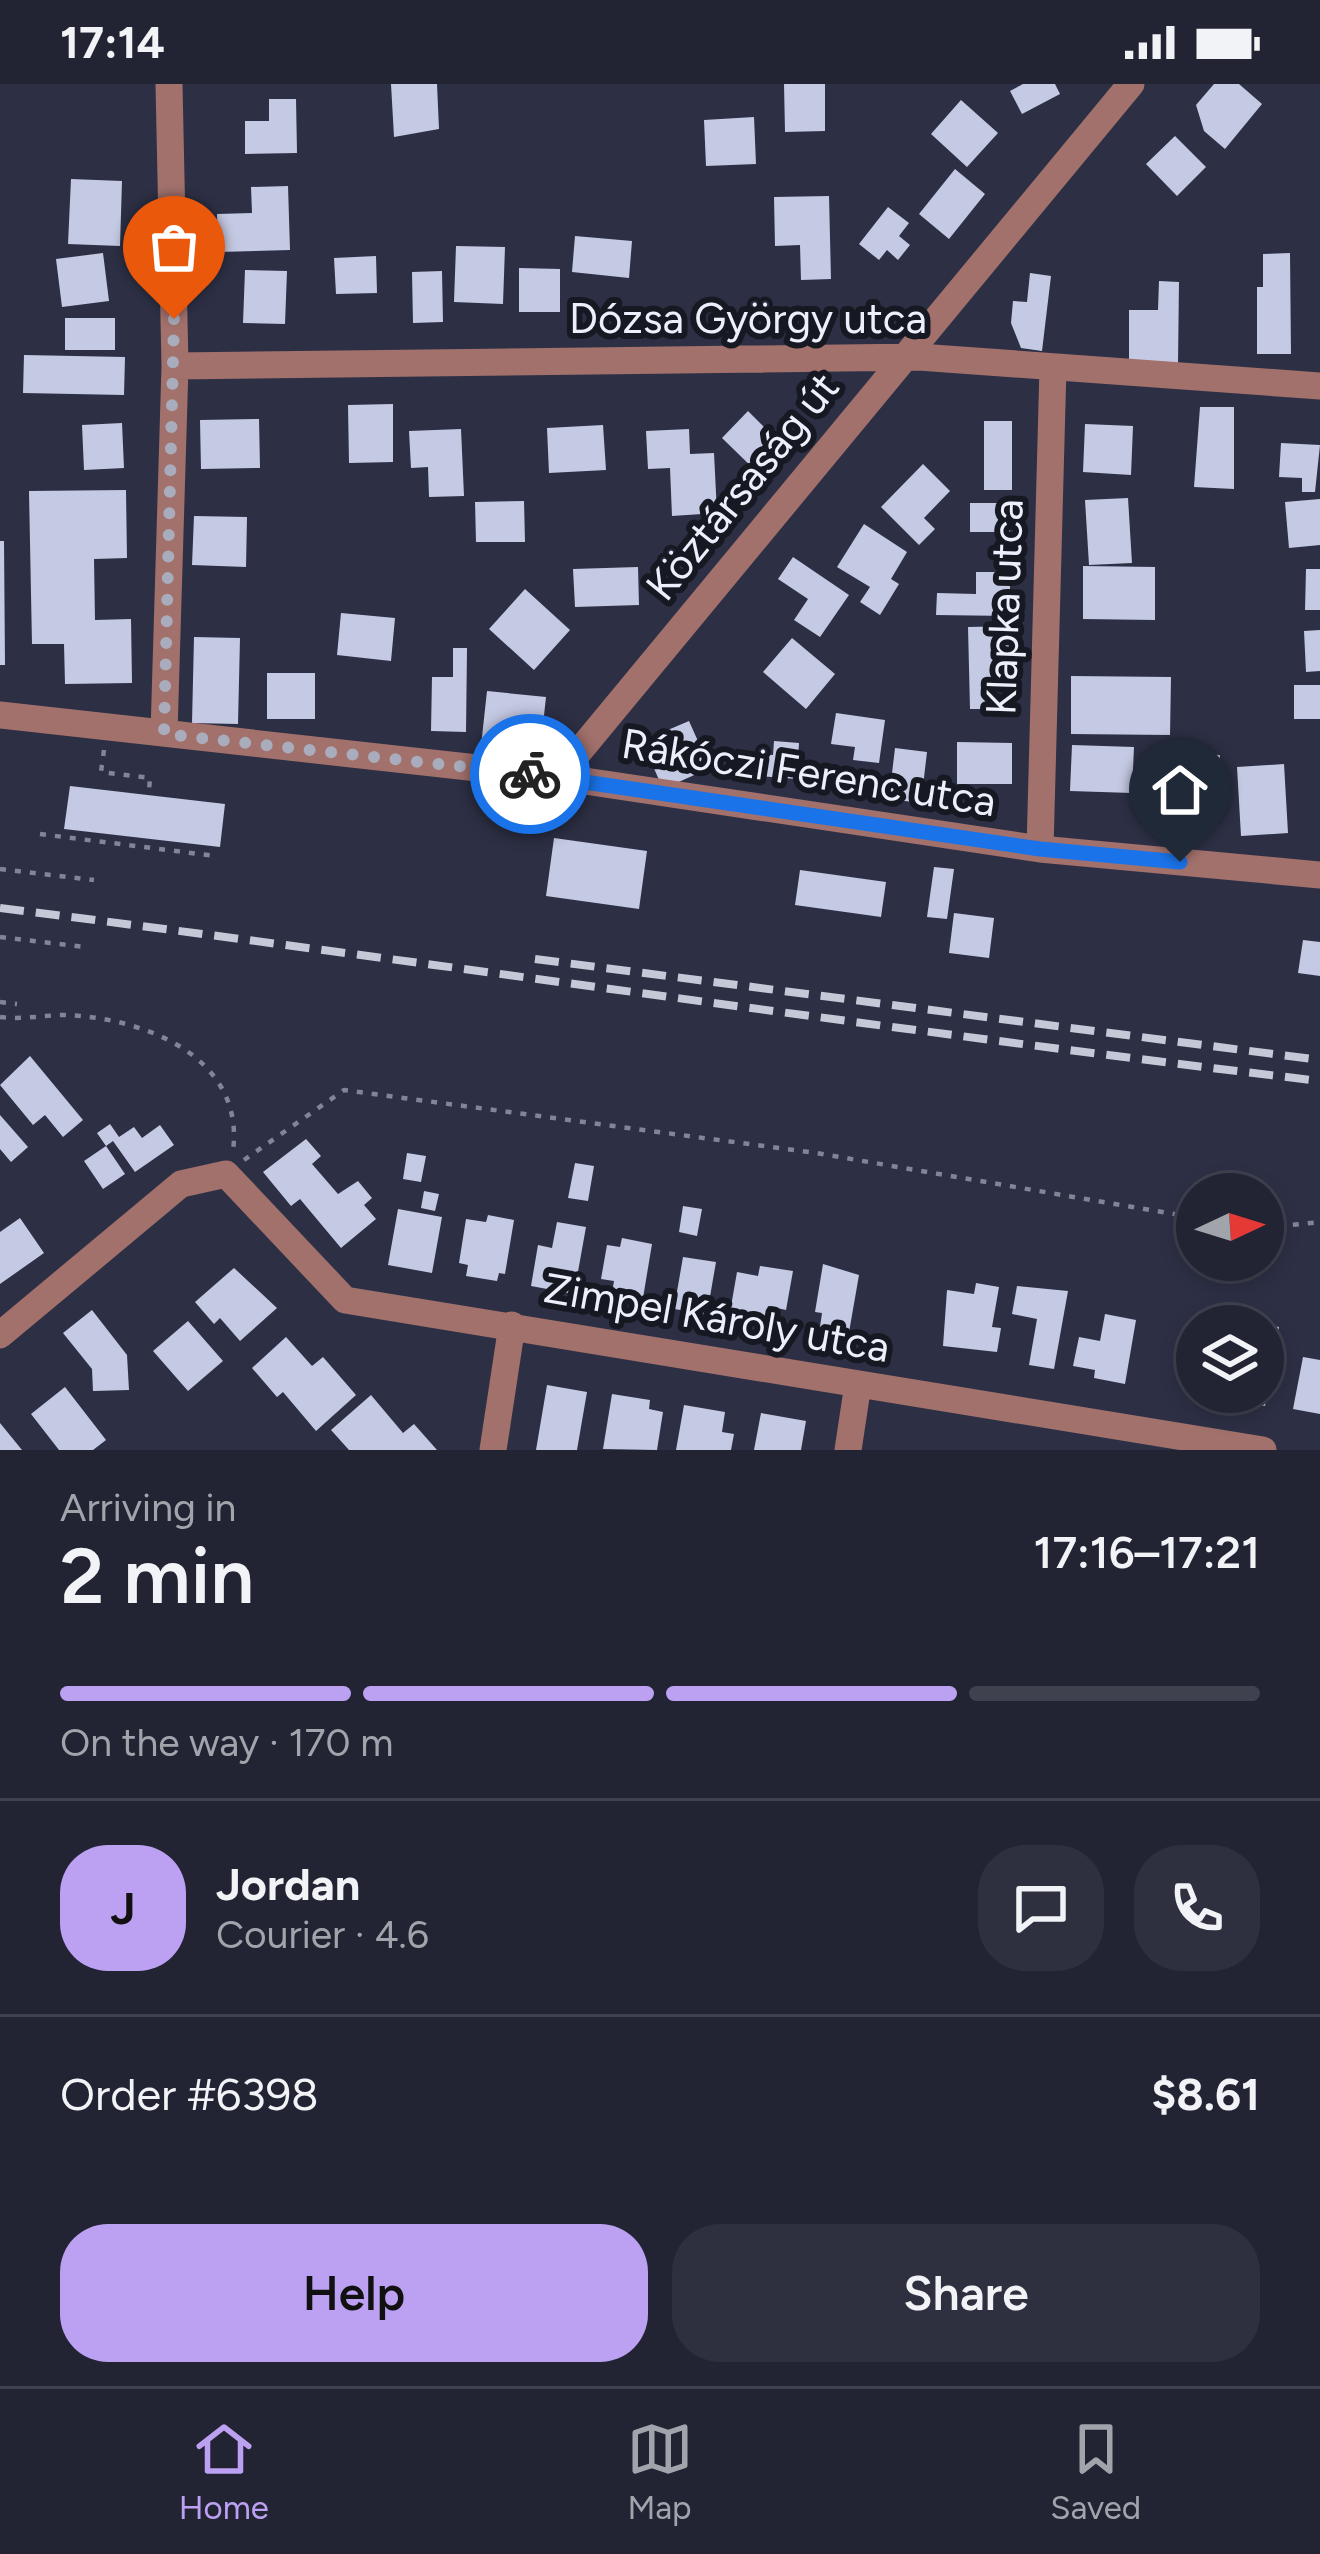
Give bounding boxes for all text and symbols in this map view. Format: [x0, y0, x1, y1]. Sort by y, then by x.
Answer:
text: 17:14 [60, 15, 165, 69]
pin [123, 196, 225, 319]
icon: bag [141, 214, 207, 280]
street label: Dózsa György utca [569, 293, 927, 344]
street label: Köztársaság út [635, 362, 850, 610]
street label: Klapka utca [975, 498, 1034, 716]
courier [470, 714, 590, 834]
street label: Rákóczi Ferenc utca [618, 718, 1000, 827]
pin [1129, 739, 1231, 862]
icon: bike [497, 741, 563, 807]
icon: home [1147, 757, 1213, 823]
north arrow [1176, 1173, 1284, 1281]
map controls [1176, 1173, 1284, 1413]
street label: Zimpel Károly utca [540, 1262, 894, 1373]
button: layers [1176, 1305, 1284, 1413]
text: Arriving in [60, 1484, 236, 1531]
text: 17:16–17:21 [1034, 1525, 1260, 1579]
text: 2 min [60, 1529, 254, 1623]
text: On the way · 170 m [60, 1719, 393, 1766]
button: chat [978, 1845, 1104, 1971]
button: phone [1134, 1845, 1260, 1971]
text: Jordan [216, 1857, 360, 1911]
text: J [111, 1881, 135, 1935]
text: Courier · 4.6 [216, 1911, 429, 1958]
text: Order #6398 [60, 2067, 319, 2121]
text: $8.61 [1151, 2067, 1260, 2121]
button: Help [60, 2224, 648, 2362]
button: Share [672, 2224, 1260, 2362]
tab: Home [179, 2416, 269, 2527]
tab: Map [627, 2416, 693, 2527]
tab: Saved [1050, 2416, 1141, 2527]

